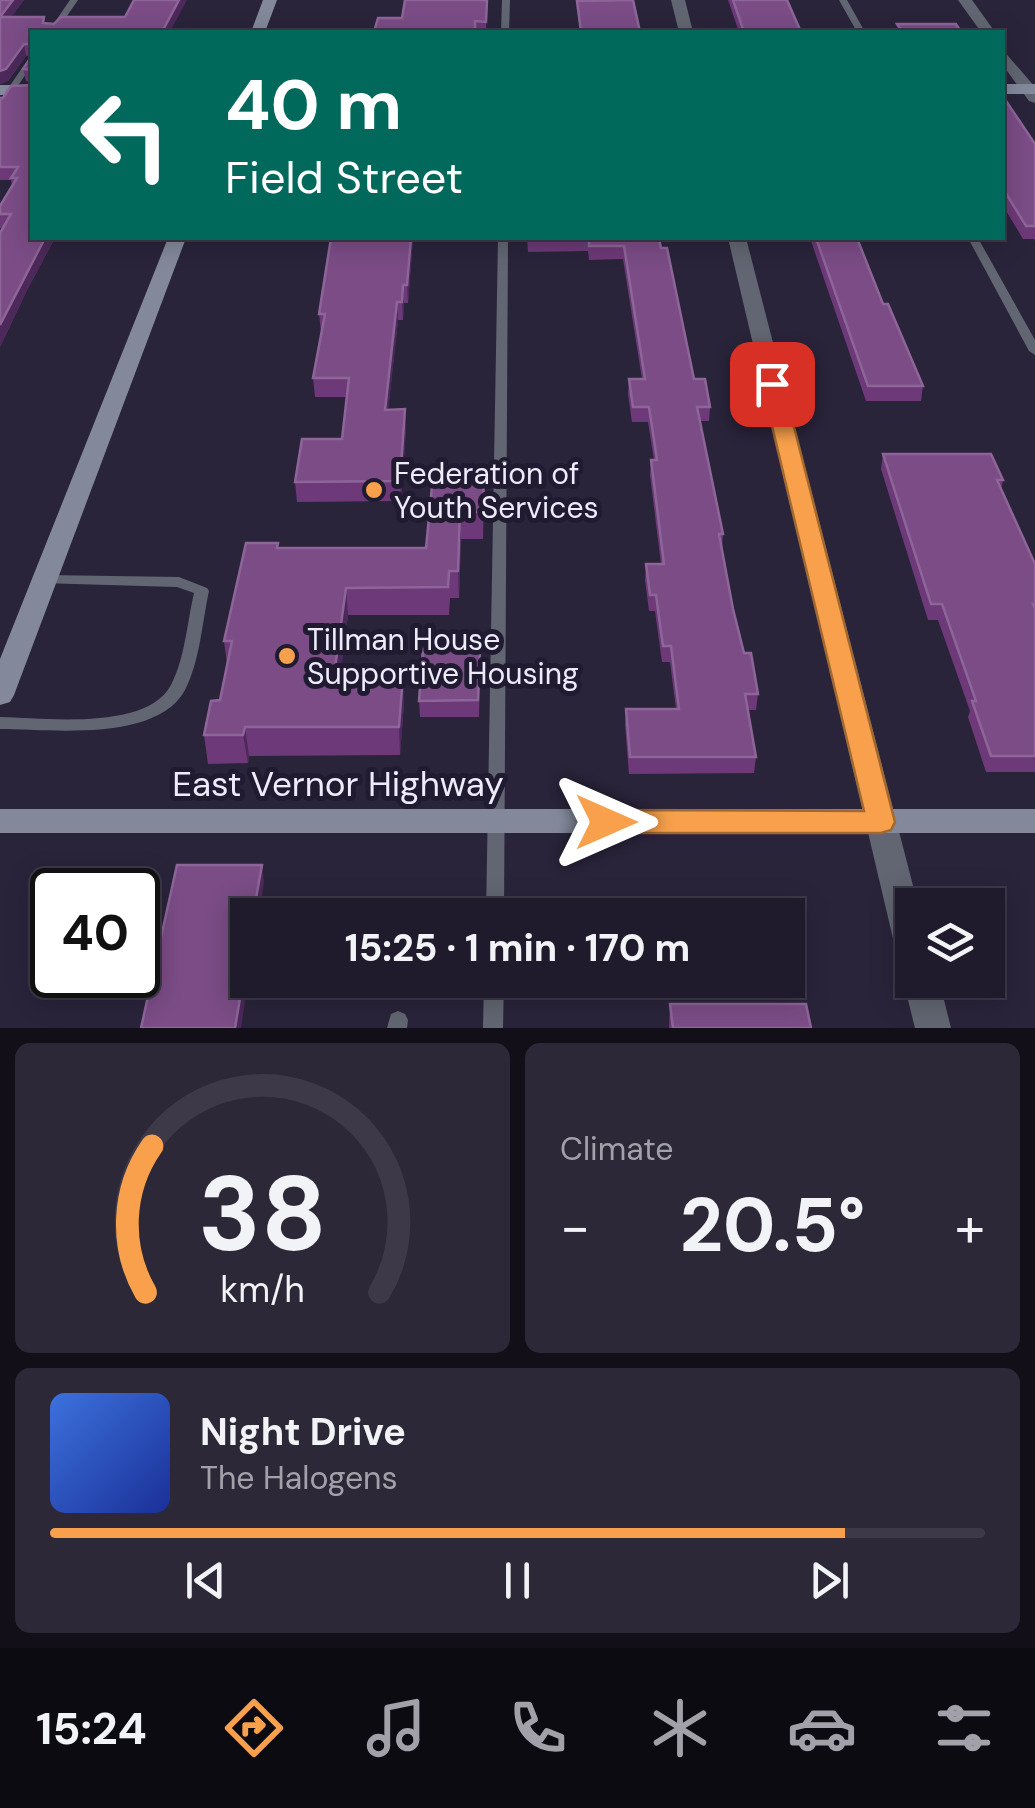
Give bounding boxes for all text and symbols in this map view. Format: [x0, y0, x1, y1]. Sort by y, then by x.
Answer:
text: 40 m [225, 60, 402, 151]
icon: left [60, 70, 190, 200]
text: Field Street [225, 148, 463, 207]
pin [730, 342, 815, 427]
icon: arrive [745, 357, 800, 412]
place label: Federation of Youth Services [394, 454, 599, 527]
marker: Federation of Youth Services [363, 479, 385, 501]
place label: Tillman House Supportive Housing [307, 620, 579, 693]
marker: Tillman House Supportive Housing [276, 645, 298, 667]
street label: East Vernor Highway [172, 761, 504, 807]
position arrow [554, 770, 658, 874]
speed limit sign: 40 [30, 868, 160, 998]
map controls [895, 888, 1005, 998]
button: layers [895, 888, 1005, 998]
text: 15:25 · 1 min · 170 m [345, 923, 690, 973]
text: Climate [560, 1128, 674, 1170]
text: 38 [198, 1147, 327, 1282]
text: 20.5° [680, 1177, 865, 1274]
text: − [560, 1191, 590, 1263]
text: + [955, 1191, 985, 1263]
text: km/h [220, 1267, 305, 1313]
text: Night Drive [200, 1407, 406, 1457]
text: The Halogens [200, 1457, 398, 1499]
icon: previous [178, 1553, 233, 1608]
icon: pause [490, 1553, 545, 1608]
icon: next [802, 1553, 857, 1608]
icon: directions [219, 1693, 289, 1763]
icon: music [361, 1693, 431, 1763]
icon: phone [503, 1693, 573, 1763]
icon: climate [645, 1693, 715, 1763]
icon: car [787, 1693, 857, 1763]
icon: filters [929, 1693, 999, 1763]
text: 15:24 [36, 1699, 147, 1758]

